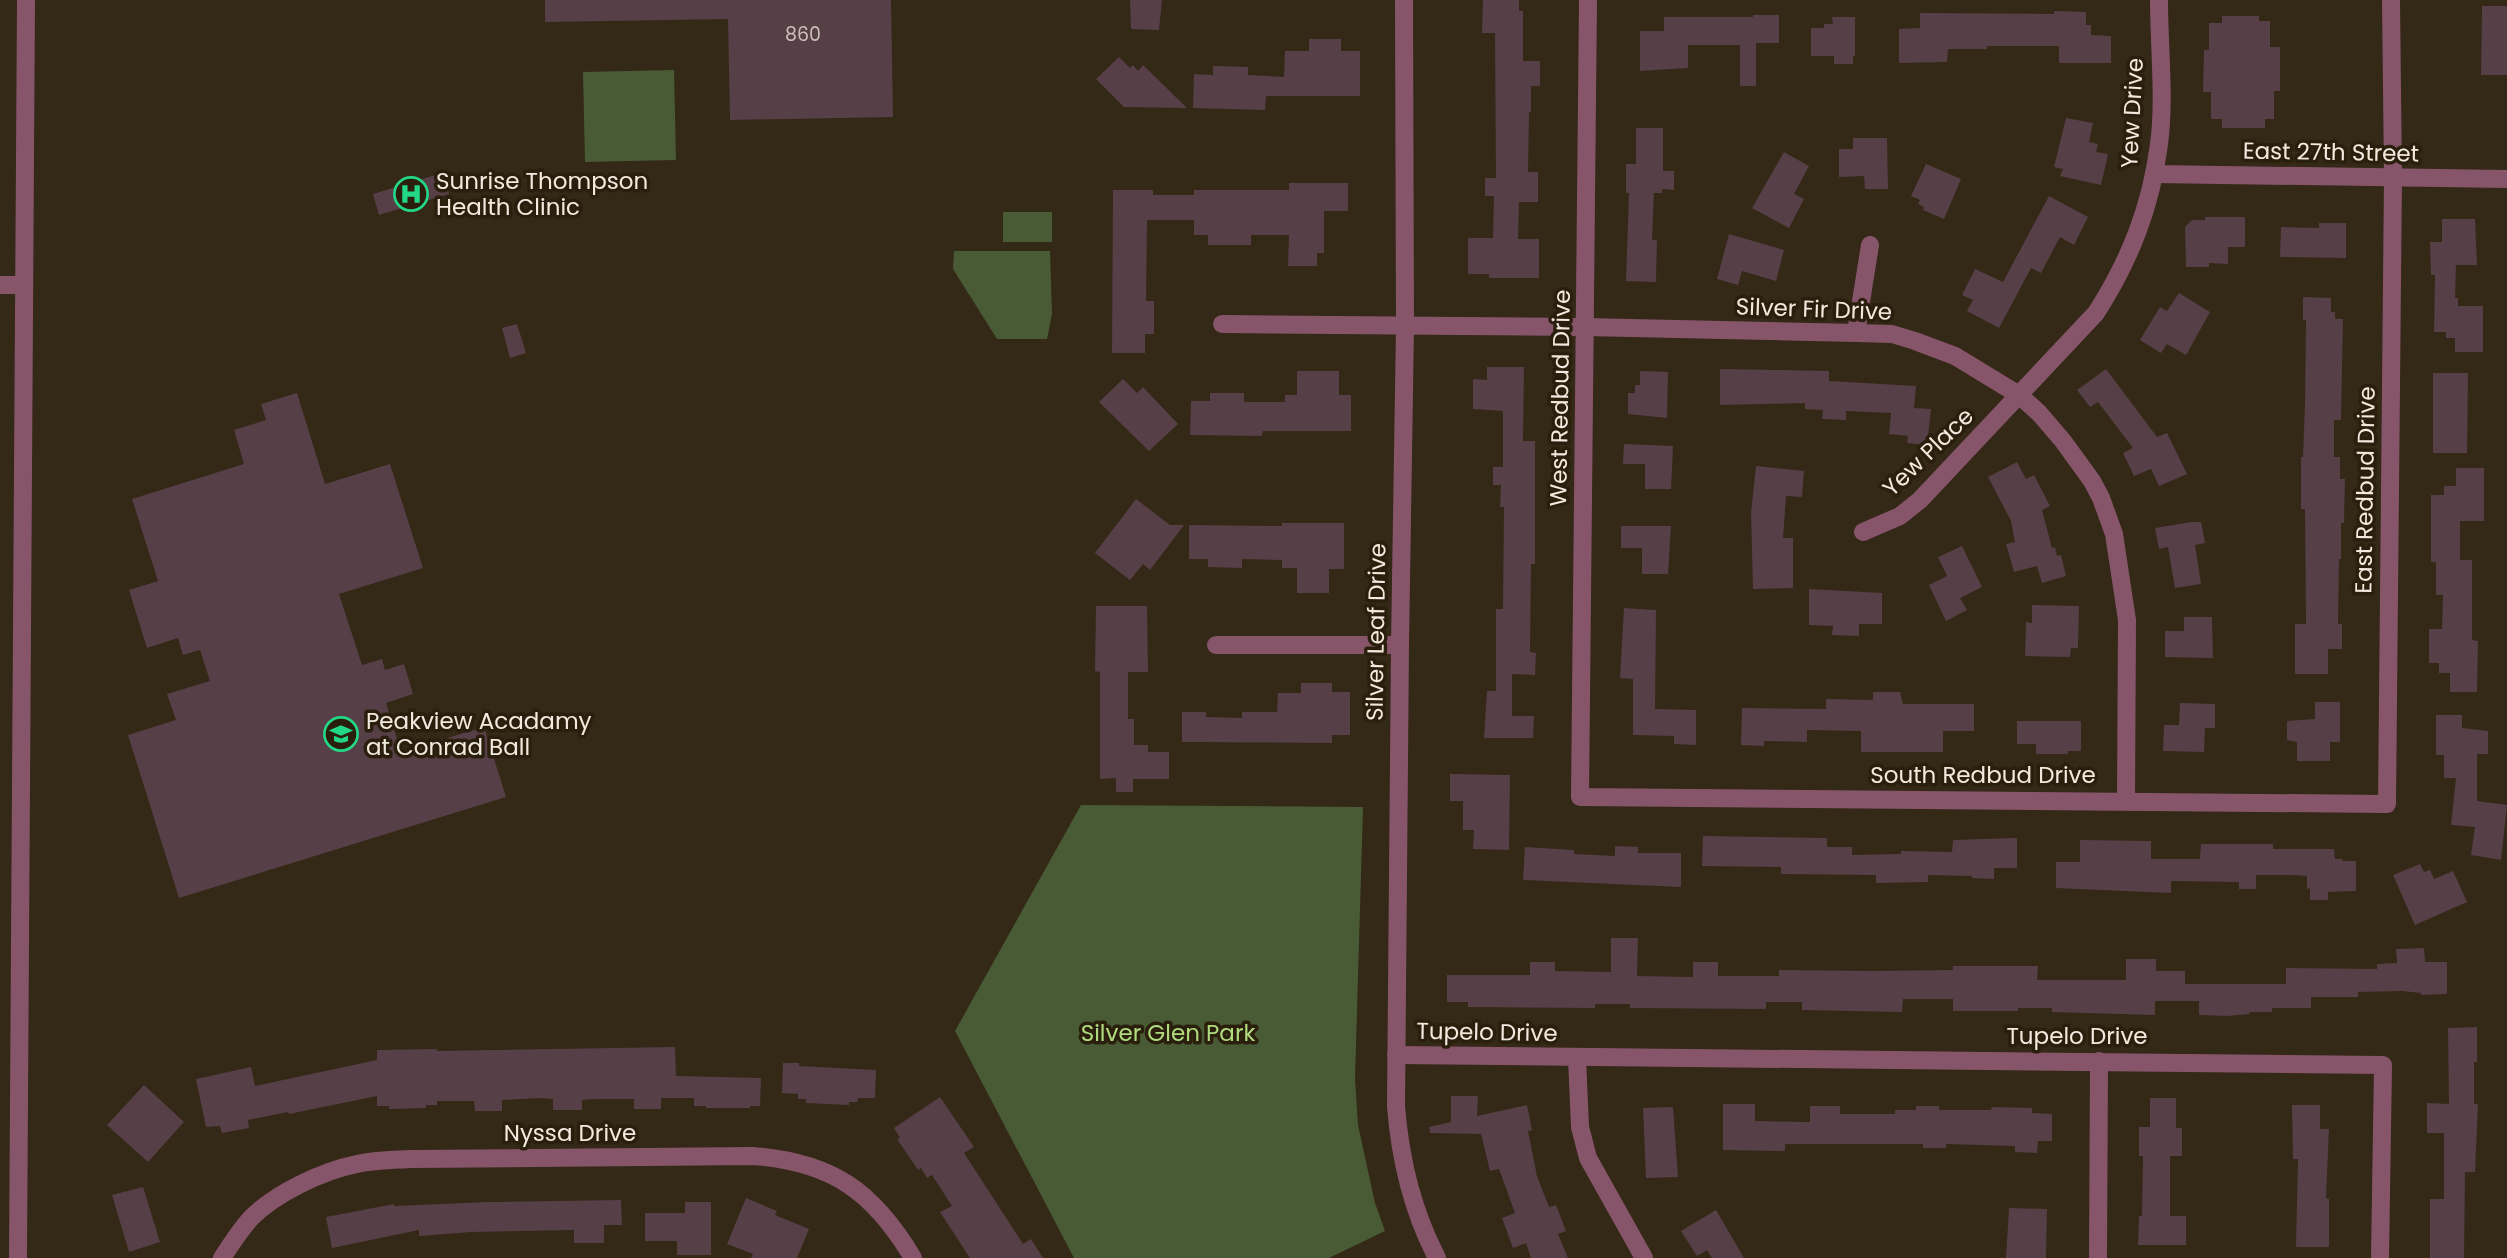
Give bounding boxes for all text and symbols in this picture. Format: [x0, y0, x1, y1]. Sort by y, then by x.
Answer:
house number: 860 [785, 21, 821, 48]
street label: Yew Drive [2113, 57, 2151, 169]
street label: East 27th Street [2243, 134, 2419, 170]
place label: Sunrise Thompson Health Clinic [436, 165, 648, 223]
hospital icon: Sunrise Thompson Health Clinic [392, 175, 430, 213]
street label: West Redbud Drive [1542, 289, 1578, 507]
street label: Silver Fir Drive [1735, 290, 1893, 328]
street label: East Redbud Drive [2347, 386, 2383, 594]
street label: Yew Place [1875, 400, 1981, 504]
street label: Silver Leaf Drive [1358, 543, 1394, 721]
place label: Peakview Acadamy at Conrad Ball [366, 705, 592, 763]
school or university icon: Peakview Acadamy at Conrad Ball [322, 715, 360, 753]
street label: South Redbud Drive [1870, 759, 2096, 791]
street label: Tupelo Drive [1416, 1015, 1558, 1049]
park label: Silver Glen Park [1081, 1017, 1255, 1049]
street label: Tupelo Drive [2006, 1020, 2148, 1052]
street label: Nyssa Drive [504, 1117, 636, 1149]

